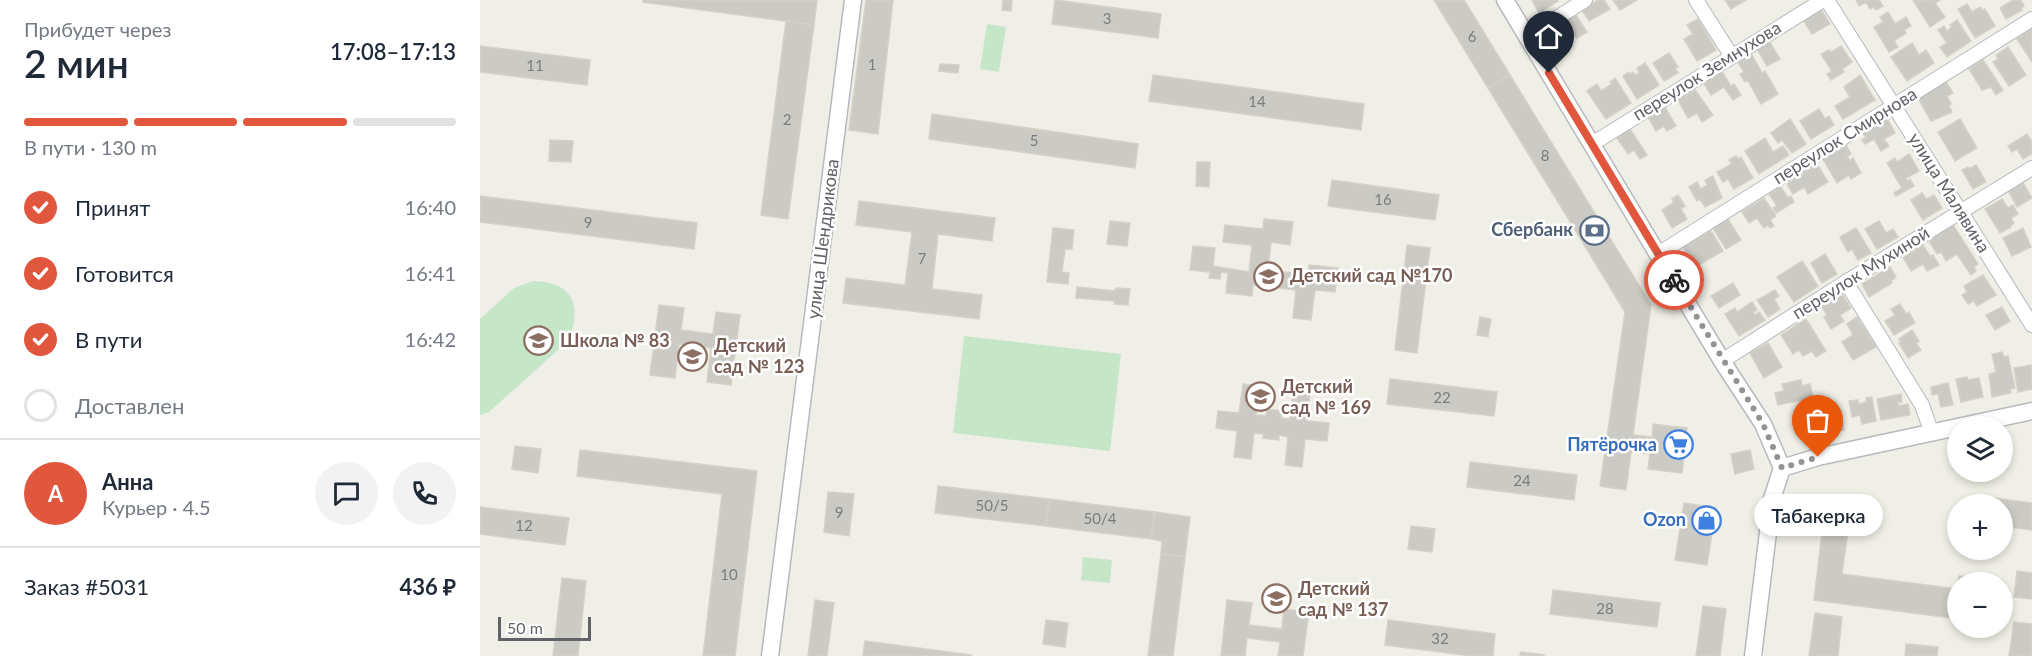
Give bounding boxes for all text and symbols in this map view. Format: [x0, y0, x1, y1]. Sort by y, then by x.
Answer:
house number: 3 [1103, 9, 1111, 27]
pin [1523, 11, 1574, 73]
street label: переулок Земнухова [1628, 16, 1785, 125]
text: Прибудет через [24, 17, 171, 41]
icon: home [1532, 20, 1565, 53]
house number: 6 [1468, 27, 1477, 45]
text: 17:08–17:13 [330, 38, 456, 65]
text: 2 мин [24, 40, 129, 86]
house number: 1 [868, 55, 876, 73]
house number: 11 [526, 56, 544, 74]
street label: переулок Смирнова [1768, 82, 1920, 188]
house number: 14 [1248, 92, 1266, 110]
house number: 2 [783, 110, 791, 128]
street label: улица Малявина [1904, 129, 1995, 256]
house number: 5 [1030, 131, 1038, 149]
text: В пути · 130 m [24, 135, 157, 159]
house number: 8 [1541, 146, 1549, 164]
street label: улица Шендрикова [801, 158, 843, 320]
house number: 16 [1374, 190, 1392, 208]
icon: check [24, 191, 57, 224]
text: Принят [75, 194, 150, 221]
text: 16:40 [405, 195, 456, 219]
house number: 9 [584, 213, 592, 231]
bank icon: Сбербанк [1578, 214, 1610, 246]
place label: Сбербанк [1491, 218, 1573, 240]
street label: переулок Мухиной [1788, 221, 1933, 323]
house number: 7 [918, 249, 927, 267]
courier [1644, 250, 1704, 310]
icon: check [24, 257, 57, 290]
text: Готовится [75, 260, 174, 287]
school or university icon: Детский сад №170 [1253, 260, 1285, 292]
text: 16:41 [405, 261, 456, 285]
place label: Детский сад №170 [1290, 264, 1453, 286]
icon: bike [1658, 264, 1691, 297]
icon: check [24, 323, 57, 356]
school or university icon: Школа № 83 [523, 325, 555, 357]
text: В пути [75, 326, 142, 353]
text: 16:42 [405, 327, 456, 351]
place label: Школа № 83 [560, 329, 670, 351]
place label: Детский сад № 123 [714, 334, 804, 377]
school or university icon: Детский сад № 123 [677, 340, 709, 372]
place label: Детский сад № 169 [1281, 375, 1371, 418]
school or university icon: Детский сад № 169 [1244, 381, 1276, 413]
house number: 22 [1433, 388, 1451, 406]
text: Доставлен [75, 392, 184, 419]
pin [1792, 395, 1843, 457]
icon: bag [1801, 404, 1834, 437]
map controls [1947, 416, 2013, 638]
button: layers [1947, 416, 2013, 482]
supermarket icon: Пятёрочка [1662, 429, 1694, 461]
place label: Пятёрочка [1567, 433, 1657, 455]
button: chat [315, 462, 378, 525]
button: phone [393, 462, 456, 525]
text: Анна [102, 468, 153, 495]
house number: 24 [1513, 471, 1531, 489]
text: А [48, 480, 63, 507]
callout: Табакерка [1754, 493, 1882, 535]
button: + [1947, 494, 2013, 560]
text: Курьер · 4.5 [102, 495, 211, 519]
house number: 50/5 [976, 496, 1008, 514]
house number: 9 [835, 503, 843, 521]
text: Табакерка [1771, 503, 1866, 527]
shop icon: Ozon [1691, 504, 1723, 536]
place label: Ozon [1643, 508, 1686, 530]
house number: 50/4 [1084, 509, 1117, 527]
house number: 12 [515, 516, 533, 534]
house number: 10 [720, 565, 738, 583]
button: − [1947, 572, 2013, 638]
text: Заказ #5031 [24, 573, 149, 600]
text: 436 ₽ [400, 573, 456, 600]
place label: Детский сад № 137 [1298, 577, 1388, 620]
school or university icon: Детский сад № 137 [1261, 583, 1293, 615]
house number: 28 [1596, 599, 1614, 617]
scale bar [498, 614, 591, 642]
text: 50 m [507, 618, 543, 637]
house number: 32 [1431, 629, 1449, 647]

